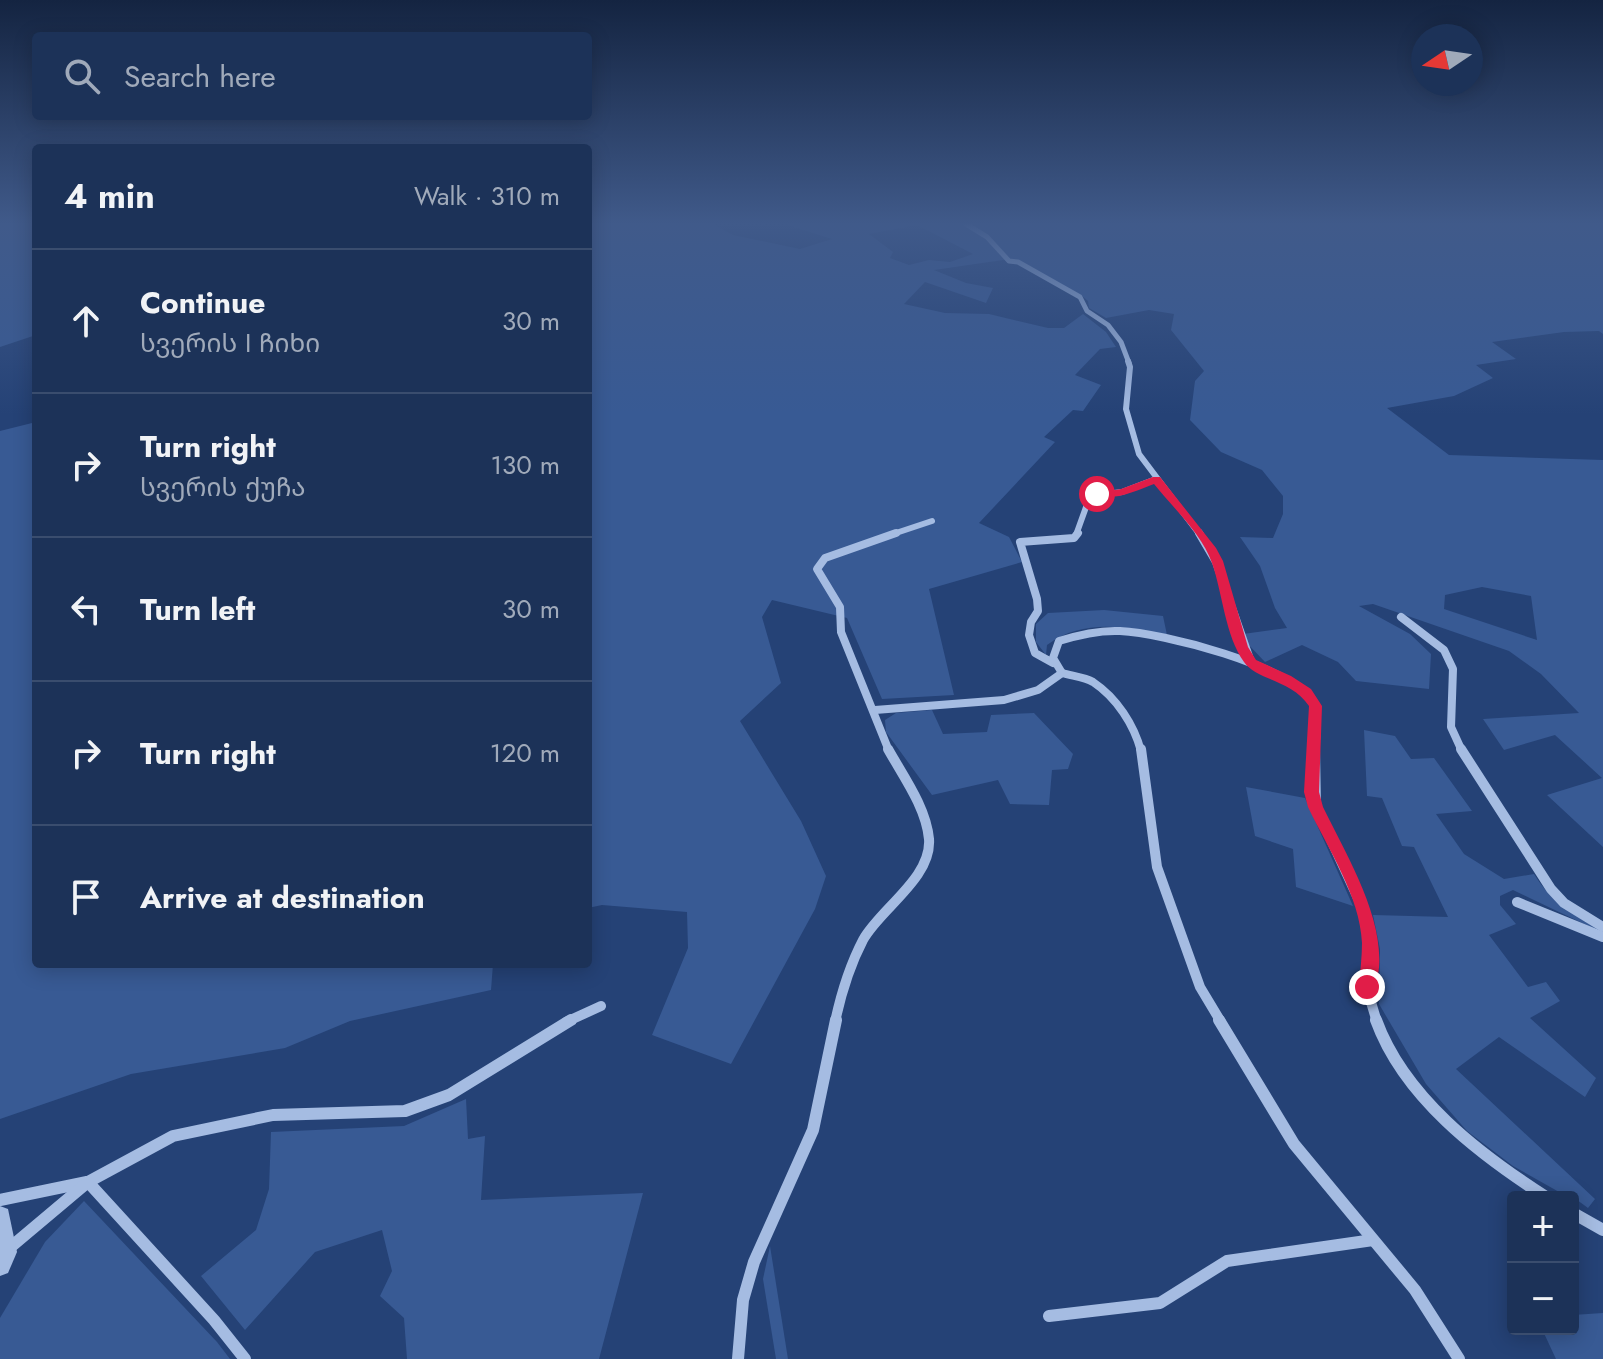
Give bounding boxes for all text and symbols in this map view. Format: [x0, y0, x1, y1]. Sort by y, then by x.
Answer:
north arrow [1411, 24, 1483, 96]
search box [32, 32, 592, 120]
icon: search [60, 54, 104, 98]
text: Search here [124, 55, 276, 98]
text: 4 min [64, 172, 155, 221]
text: Walk · 310 m [414, 177, 560, 215]
text: Continue [140, 281, 266, 324]
icon: ahead [64, 299, 108, 343]
text: 30 m [502, 302, 560, 340]
text: სვერის I ჩიხი [140, 324, 320, 362]
text: Turn right [140, 425, 276, 468]
icon: right [64, 443, 108, 487]
text: 130 m [490, 446, 560, 484]
text: სვერის ქუჩა [140, 468, 306, 506]
route start [1079, 476, 1115, 512]
icon: left [64, 587, 108, 631]
text: Turn left [140, 588, 255, 631]
text: 30 m [502, 590, 560, 628]
icon: right [64, 731, 108, 775]
text: Turn right [140, 732, 276, 775]
text: 120 m [490, 734, 560, 772]
icon: arrive [64, 875, 108, 919]
text: Arrive at destination [140, 876, 425, 919]
route end [1349, 969, 1385, 1005]
map controls [1507, 1191, 1579, 1335]
button: + [1507, 1191, 1579, 1263]
button: − [1507, 1263, 1579, 1335]

